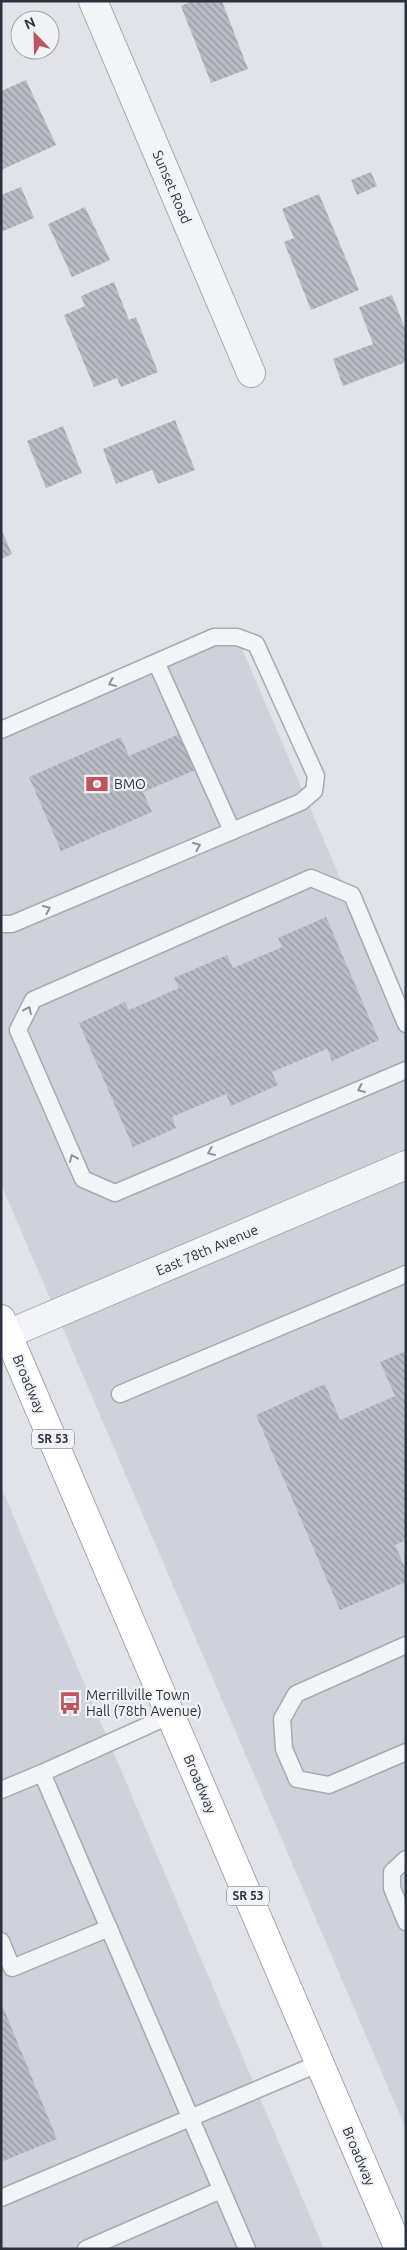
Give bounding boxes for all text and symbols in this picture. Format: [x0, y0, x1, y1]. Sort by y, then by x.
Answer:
north arrow [10, 10, 60, 60]
text: N [22, 14, 38, 32]
street label: Sunset Road [149, 148, 195, 226]
one-way arrow [108, 676, 117, 687]
bank icon: BMO [84, 771, 110, 797]
place label: BMO [114, 776, 146, 792]
one-way arrow [192, 842, 200, 852]
one-way arrow [42, 905, 51, 916]
one-way arrow [22, 1006, 32, 1015]
one-way arrow [357, 1083, 366, 1093]
one-way arrow [207, 1146, 216, 1157]
one-way arrow [69, 1154, 80, 1163]
street label: East 78th Avenue [153, 1221, 261, 1279]
street label: Broadway [9, 1352, 49, 1416]
road number: SR 53 [32, 1430, 74, 1448]
place label: Merrillville Town Hall (78th Avenue) [86, 1687, 202, 1719]
bus stop icon: Merrillville Town Hall (78th Avenue) [57, 1690, 83, 1716]
street label: Broadway [180, 1752, 220, 1816]
road number: SR 53 [227, 1886, 269, 1905]
street label: Broadway [339, 2124, 379, 2188]

